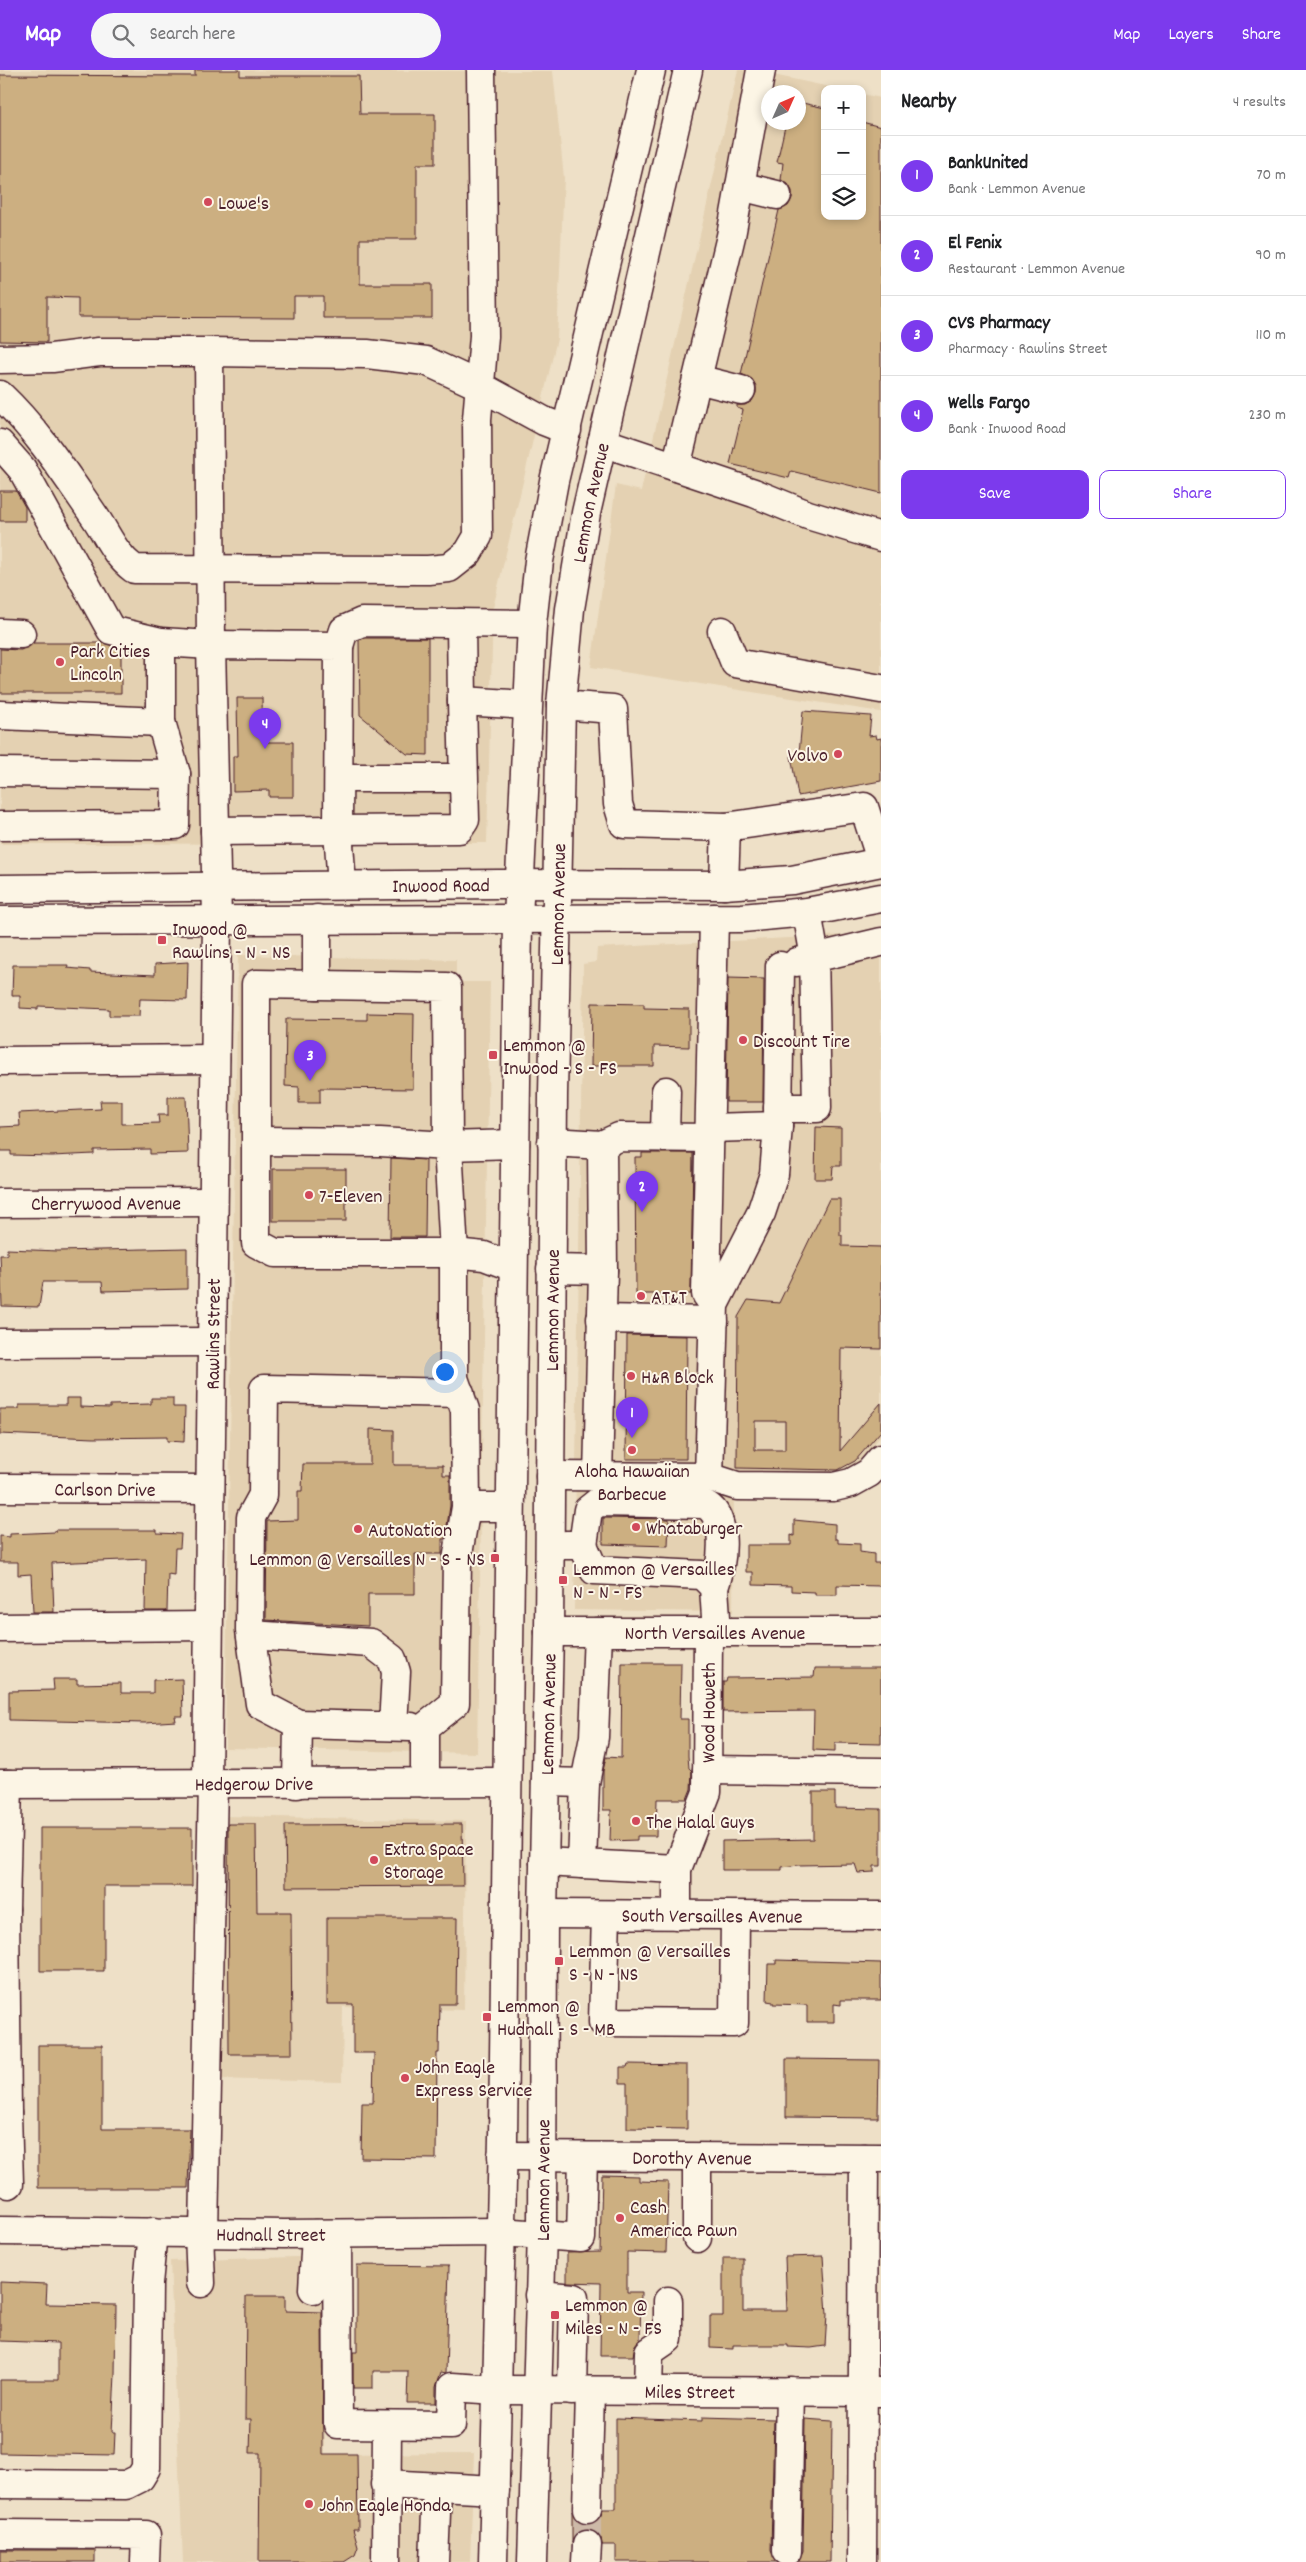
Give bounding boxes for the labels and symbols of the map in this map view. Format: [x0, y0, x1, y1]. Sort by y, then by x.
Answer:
north arrow [761, 85, 806, 130]
place label: Lowe's [218, 191, 269, 219]
marker: Lowe's [202, 196, 214, 208]
street label: Lemmon Avenue [567, 440, 619, 565]
place label: Park Cities Lincoln [70, 639, 150, 690]
marker: Park Cities Lincoln [54, 656, 66, 668]
pin: 4 [249, 708, 281, 749]
place label: Volvo [787, 743, 828, 771]
marker: Volvo [832, 748, 844, 760]
street label: Lemmon Avenue [545, 843, 575, 966]
street label: Inwood Road [392, 873, 490, 902]
place label: Inwood @ Rawlins - N - NS [172, 917, 291, 968]
marker: Inwood @ Rawlins - N - NS [156, 934, 168, 946]
place label: Discount Tire [753, 1029, 850, 1057]
place label: Lemmon @ Inwood - S - FS [503, 1033, 617, 1084]
marker: Discount Tire [737, 1034, 749, 1046]
pin: 3 [294, 1040, 326, 1081]
marker: Lemmon @ Inwood - S - FS [487, 1049, 499, 1061]
pin: 2 [626, 1171, 658, 1212]
place label: 7-Eleven [319, 1184, 383, 1212]
marker: 7-Eleven [303, 1189, 315, 1201]
street label: Cherrywood Avenue [31, 1191, 181, 1220]
street label: Lemmon Avenue [540, 1249, 569, 1371]
street label: Rawlins Street [201, 1278, 230, 1390]
place label: AT&T [651, 1285, 687, 1313]
marker: AT&T [635, 1290, 647, 1302]
your location [432, 1359, 458, 1385]
place label: H&R Block [641, 1365, 714, 1393]
marker: H&R Block [625, 1370, 637, 1382]
pin: 1 [616, 1397, 648, 1438]
marker: Aloha Hawaiian Barbecue [626, 1444, 638, 1456]
place label: Aloha Hawaiian Barbecue [574, 1459, 690, 1510]
street label: Carlson Drive [54, 1477, 156, 1506]
place label: Whataburger [646, 1516, 743, 1544]
place label: AutoNation [368, 1518, 452, 1546]
marker: Whataburger [630, 1521, 642, 1533]
marker: AutoNation [352, 1523, 364, 1535]
place label: Lemmon @ Versailles N - S - NS [249, 1547, 485, 1575]
marker: Lemmon @ Versailles N - S - NS [489, 1552, 501, 1564]
place label: Lemmon @ Versailles N - N - FS [573, 1557, 735, 1608]
marker: Lemmon @ Versailles N - N - FS [557, 1574, 569, 1586]
street label: North Versailles Avenue [625, 1621, 806, 1649]
street label: Lemmon Avenue [535, 1653, 566, 1776]
street label: Wood Howeth [696, 1662, 725, 1763]
street label: Hedgerow Drive [195, 1772, 313, 1800]
place label: The Halal Guys [646, 1810, 755, 1838]
marker: The Halal Guys [630, 1815, 642, 1827]
place label: Extra Space Storage [384, 1837, 474, 1888]
marker: Extra Space Storage [368, 1854, 380, 1866]
street label: South Versailles Avenue [621, 1903, 803, 1933]
place label: Lemmon @ Versailles S - N - NS [569, 1939, 731, 1990]
marker: Lemmon @ Versailles S - N - NS [553, 1955, 565, 1967]
place label: Lemmon @ Hudnall - S - MB [497, 1994, 615, 2045]
marker: Lemmon @ Hudnall - S - MB [481, 2011, 493, 2023]
place label: John Eagle Express Service [415, 2055, 532, 2106]
marker: John Eagle Express Service [399, 2072, 411, 2084]
street label: Lemmon Avenue [531, 2119, 559, 2242]
street label: Dorothy Avenue [632, 2146, 752, 2174]
place label: Cash America Pawn [630, 2195, 737, 2246]
marker: Cash America Pawn [614, 2212, 626, 2224]
street label: Hudnall Street [216, 2222, 326, 2251]
place label: Lemmon @ Miles - N - FS [565, 2293, 662, 2344]
marker: Lemmon @ Miles - N - FS [549, 2309, 561, 2321]
street label: Miles Street [644, 2380, 735, 2408]
place label: John Eagle Honda [319, 2493, 451, 2521]
marker: John Eagle Honda [303, 2498, 315, 2510]

